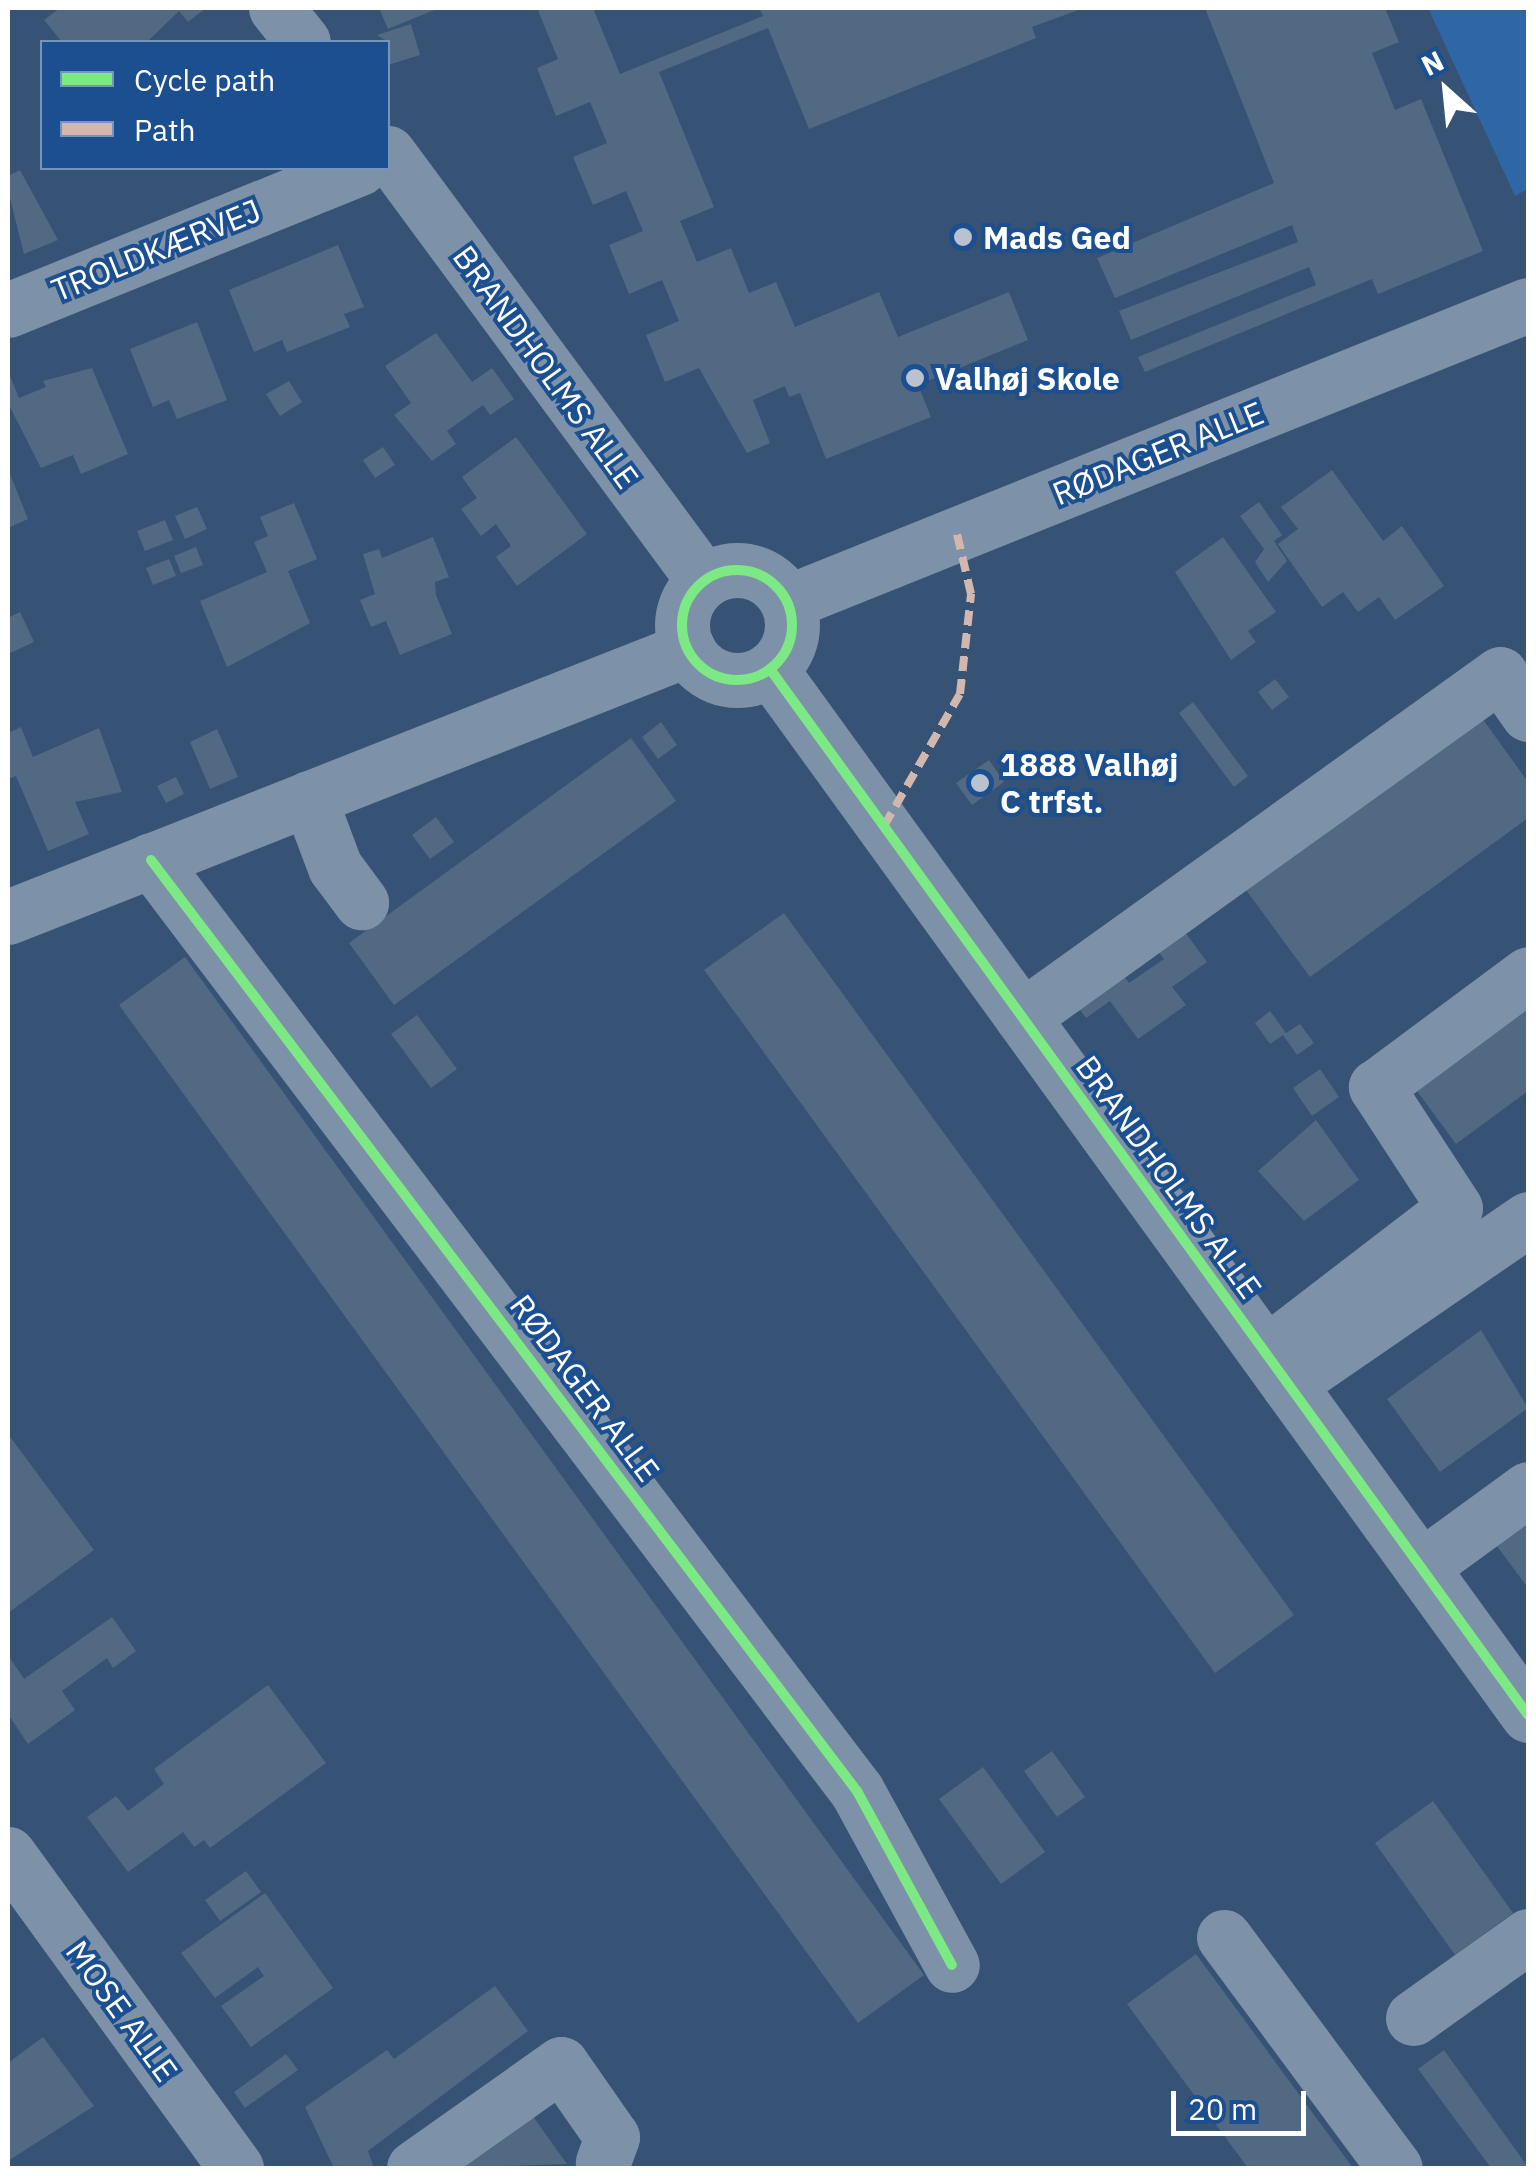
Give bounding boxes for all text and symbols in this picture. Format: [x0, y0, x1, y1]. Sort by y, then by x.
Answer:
legend [40, 40, 390, 170]
north arrow [1396, 40, 1496, 140]
text: N [1415, 42, 1450, 84]
text: Cycle path [134, 60, 275, 99]
text: Path [134, 110, 195, 149]
street label: TROLDKÆRVEJ [46, 191, 266, 309]
place label: Mads Ged [983, 218, 1131, 256]
marker: Mads Ged [952, 226, 974, 248]
street label: BRANDHOLMS ALLE [445, 238, 647, 496]
place label: Valhøj Skole [935, 359, 1120, 397]
marker: Valhøj Skole [904, 367, 926, 389]
street label: RØDAGER ALLE [1047, 393, 1269, 513]
place label: 1888 Valhøj C trfst. [1000, 746, 1178, 821]
marker: 1888 Valhøj C trfst. [969, 772, 991, 794]
street label: BRANDHOLMS ALLE [1068, 1048, 1270, 1306]
street label: RØDAGER ALLE [502, 1287, 668, 1489]
street label: MOSE ALLE [58, 1933, 186, 2089]
scale bar [1176, 2071, 1311, 2133]
text: 20 m [1188, 2089, 1257, 2128]

